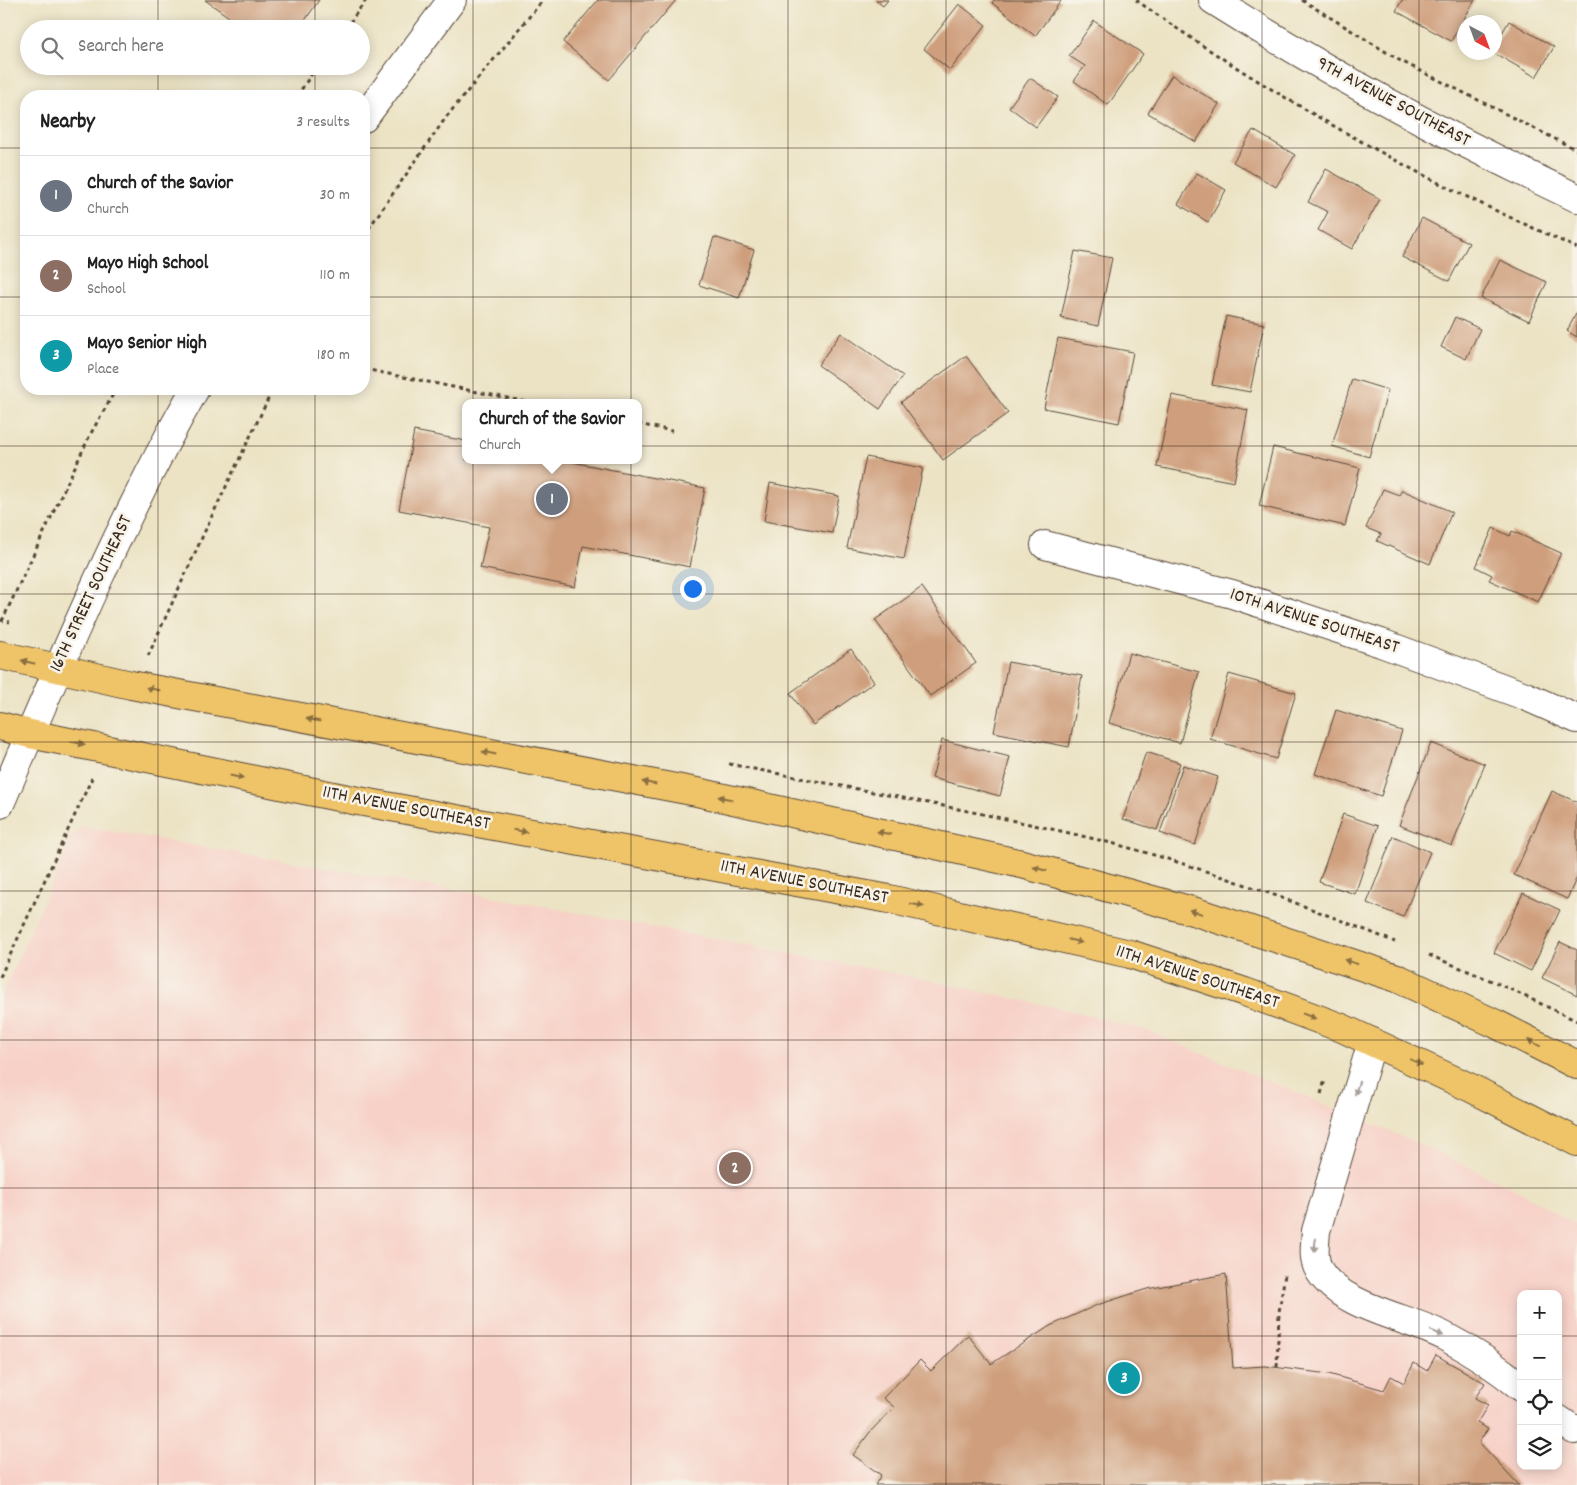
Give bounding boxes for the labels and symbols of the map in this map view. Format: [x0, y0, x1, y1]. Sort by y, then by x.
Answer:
north arrow [1457, 15, 1502, 60]
street label: 9TH AVENUE SOUTHEAST [1311, 51, 1475, 155]
pin: 1 [536, 480, 568, 518]
street label: 16TH STREET SOUTHEAST [44, 511, 140, 677]
your location [680, 576, 706, 602]
street label: 10TH AVENUE SOUTHEAST [1226, 582, 1403, 662]
one-way arrow [21, 658, 36, 666]
one-way arrow [145, 685, 161, 693]
one-way arrow [304, 715, 320, 723]
one-way arrow [70, 740, 86, 748]
one-way arrow [482, 749, 497, 757]
one-way arrow [229, 773, 245, 781]
street label: 11TH AVENUE SOUTHEAST [320, 779, 493, 839]
one-way arrow [640, 779, 656, 787]
one-way arrow [717, 794, 733, 802]
one-way arrow [512, 827, 528, 835]
one-way arrow [876, 829, 891, 837]
street label: 11TH AVENUE SOUTHEAST [718, 853, 891, 913]
one-way arrow [1032, 864, 1047, 872]
one-way arrow [909, 901, 925, 909]
one-way arrow [1189, 907, 1204, 915]
one-way arrow [1068, 937, 1083, 945]
street label: 11TH AVENUE SOUTHEAST [1112, 939, 1283, 1017]
one-way arrow [1343, 957, 1358, 965]
one-way arrow [1302, 1012, 1317, 1020]
one-way arrow [1526, 1039, 1541, 1047]
one-way arrow [1409, 1058, 1423, 1066]
one-way arrow [1353, 1081, 1361, 1096]
pin: 2 [719, 1149, 751, 1187]
one-way arrow [1311, 1237, 1319, 1253]
one-way arrow [1430, 1329, 1445, 1337]
pin: 3 [1108, 1359, 1140, 1397]

